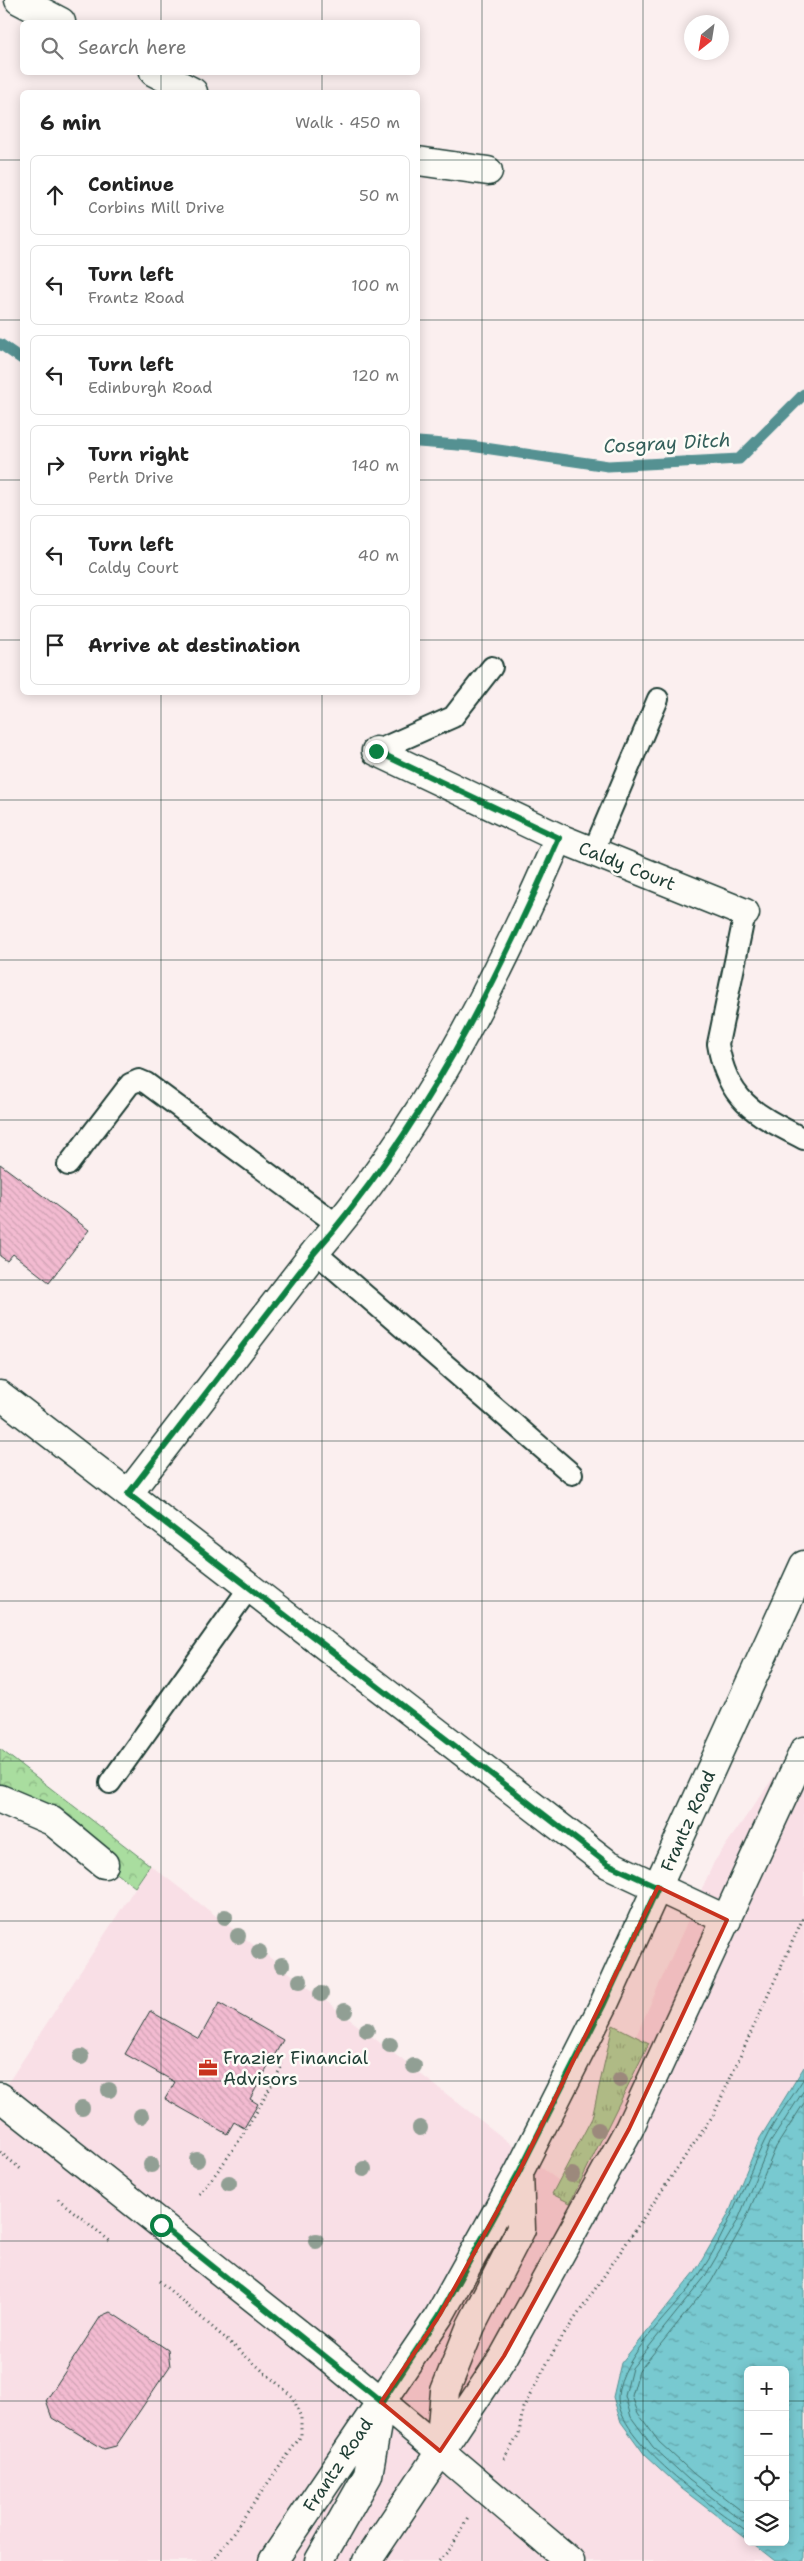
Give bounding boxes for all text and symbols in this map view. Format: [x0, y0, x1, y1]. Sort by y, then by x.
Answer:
north arrow [684, 15, 729, 60]
search box [20, 20, 420, 75]
icon: search [38, 34, 66, 62]
text: Search here [78, 35, 187, 60]
text: 6 min [40, 109, 101, 137]
text: Walk · 450 m [295, 112, 400, 133]
text: Continue [88, 172, 174, 197]
icon: ahead [41, 181, 69, 209]
text: 50 m [359, 185, 399, 206]
text: Corbins Mill Drive [88, 197, 225, 218]
text: Turn left [88, 262, 174, 287]
icon: left [41, 271, 69, 299]
text: 100 m [351, 275, 399, 296]
text: Frantz Road [88, 287, 185, 308]
text: Turn left [88, 352, 174, 377]
icon: left [41, 361, 69, 389]
text: 120 m [352, 365, 399, 386]
text: Edinburgh Road [88, 377, 212, 398]
water label: Cosgray Ditch [603, 427, 731, 459]
text: Turn right [88, 442, 189, 467]
icon: right [41, 451, 69, 479]
text: 140 m [352, 455, 399, 476]
text: Perth Drive [88, 467, 174, 488]
text: Turn left [88, 532, 174, 557]
icon: left [41, 541, 69, 569]
text: 40 m [357, 545, 399, 566]
text: Caldy Court [88, 557, 179, 578]
icon: arrive [41, 631, 69, 659]
text: Arrive at destination [88, 633, 300, 658]
route end [365, 740, 388, 763]
street label: Caldy Court [575, 836, 679, 896]
street label: Frantz Road [655, 1767, 721, 1875]
place label: Frazier Financial Advisors [223, 2046, 369, 2091]
office icon: Frazier Financial Advisors [197, 2057, 219, 2079]
route start [150, 2214, 173, 2237]
map controls [744, 2366, 789, 2546]
button: + [744, 2366, 789, 2411]
button: − [744, 2411, 789, 2456]
street label: Frantz Road [298, 2413, 378, 2517]
button: locate [744, 2456, 789, 2501]
button: layers [744, 2501, 789, 2546]

